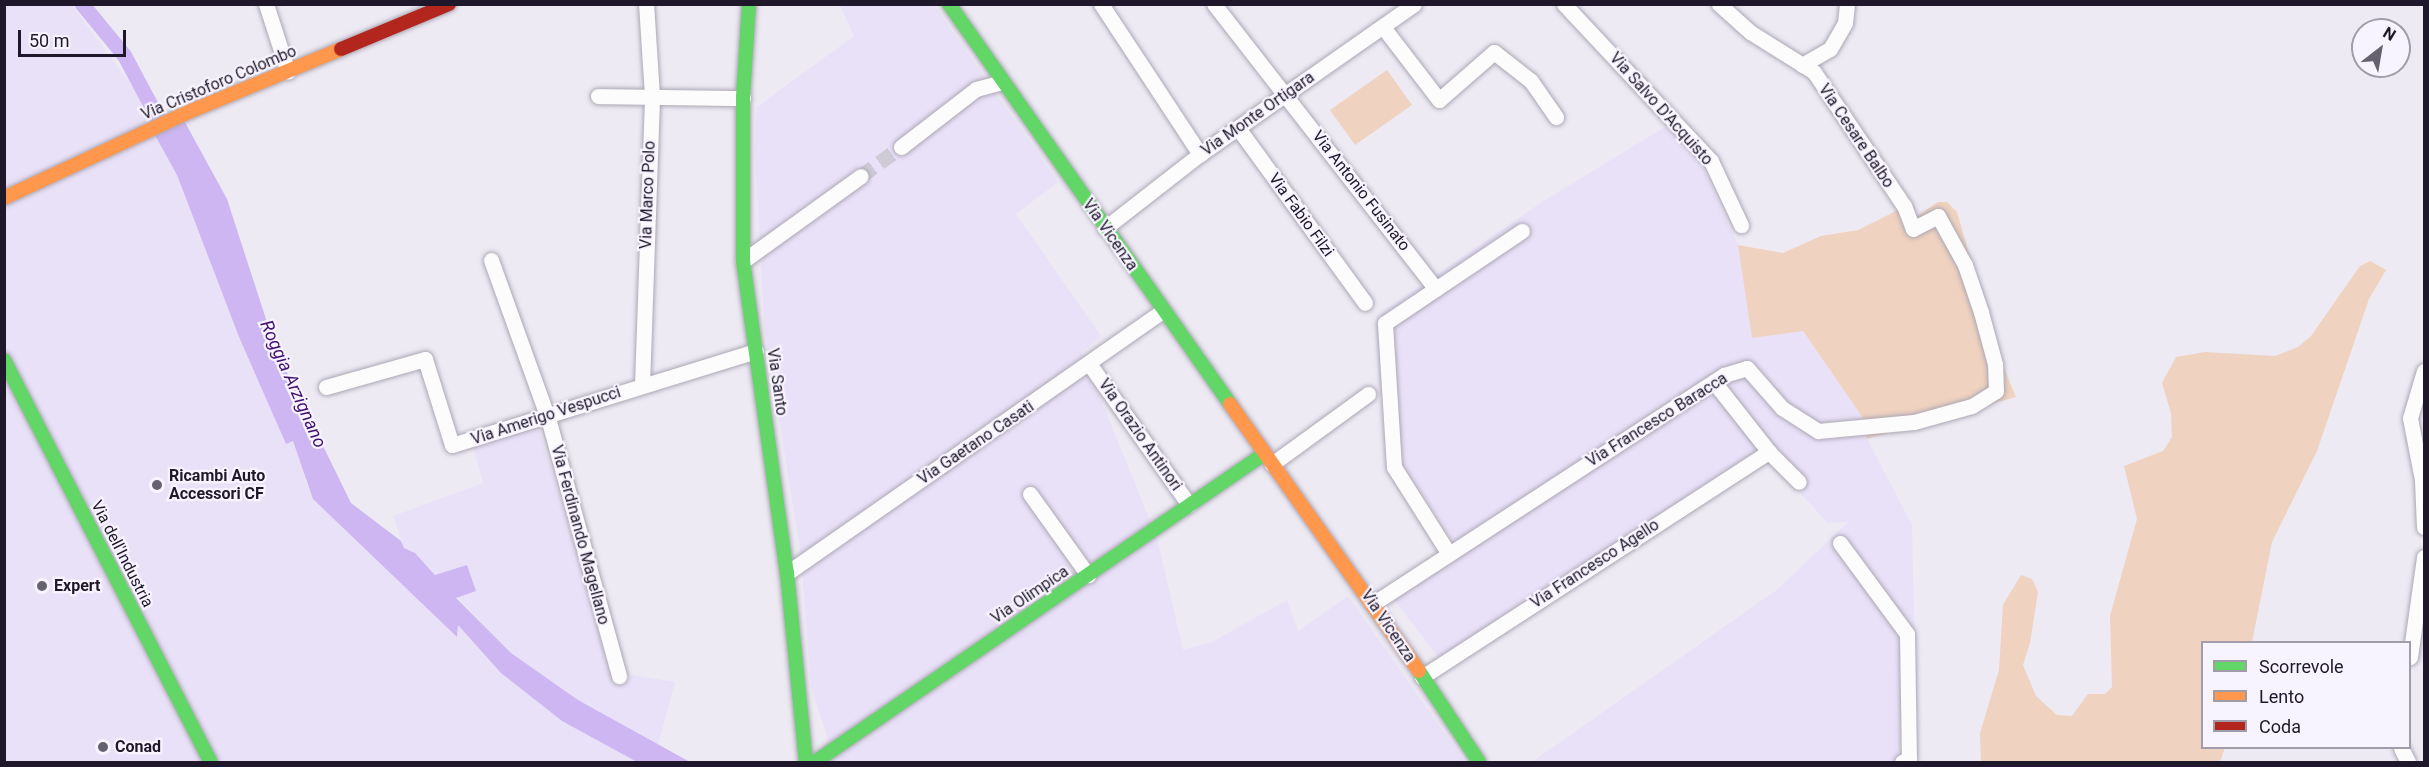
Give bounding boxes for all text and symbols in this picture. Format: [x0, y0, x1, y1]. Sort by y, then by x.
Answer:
scale bar [21, 18, 129, 56]
north arrow [2351, 18, 2411, 78]
text: N [2380, 23, 2399, 45]
text: 50 m [29, 30, 69, 51]
street label: Via Cristoforo Colombo [139, 42, 299, 124]
street label: Via Salvo D'Acquisto [1605, 49, 1717, 169]
street label: Via Monte Ortigara [1198, 68, 1318, 160]
street label: Via Cesare Balbo [1814, 80, 1898, 192]
street label: Via Antonio Fusinato [1308, 127, 1414, 255]
street label: Via Marco Polo [637, 141, 659, 249]
street label: Via Fabio Filzi [1264, 170, 1338, 260]
street label: Via Vicenza [1078, 195, 1142, 275]
water label: Roggia Arzignano [255, 317, 331, 451]
street label: Via Santo [763, 347, 791, 417]
street label: Via Francesco Baracca [1583, 369, 1731, 471]
street label: Via Orazio Antinori [1094, 375, 1186, 495]
street label: Via Amerigo Vespucci [469, 383, 623, 449]
street label: Via Gaetano Casati [914, 397, 1038, 489]
street label: Via Ferdinando Magellano [547, 443, 613, 627]
place label: Ricambi Auto Accessori CF [169, 466, 265, 504]
marker: Ricambi Auto Accessori CF [150, 478, 164, 492]
street label: Via dell'Industria [87, 497, 157, 611]
street label: Via Francesco Agello [1527, 515, 1663, 613]
street label: Via Olimpica [988, 562, 1072, 628]
place label: Expert [54, 576, 100, 596]
marker: Expert [35, 579, 49, 593]
street label: Via Vicenza [1357, 586, 1419, 666]
legend [2201, 641, 2411, 749]
text: Scorrevole [2259, 656, 2344, 677]
text: Lento [2259, 686, 2304, 707]
text: Coda [2259, 716, 2301, 737]
place label: Conad [115, 737, 161, 757]
marker: Conad [96, 740, 110, 754]

